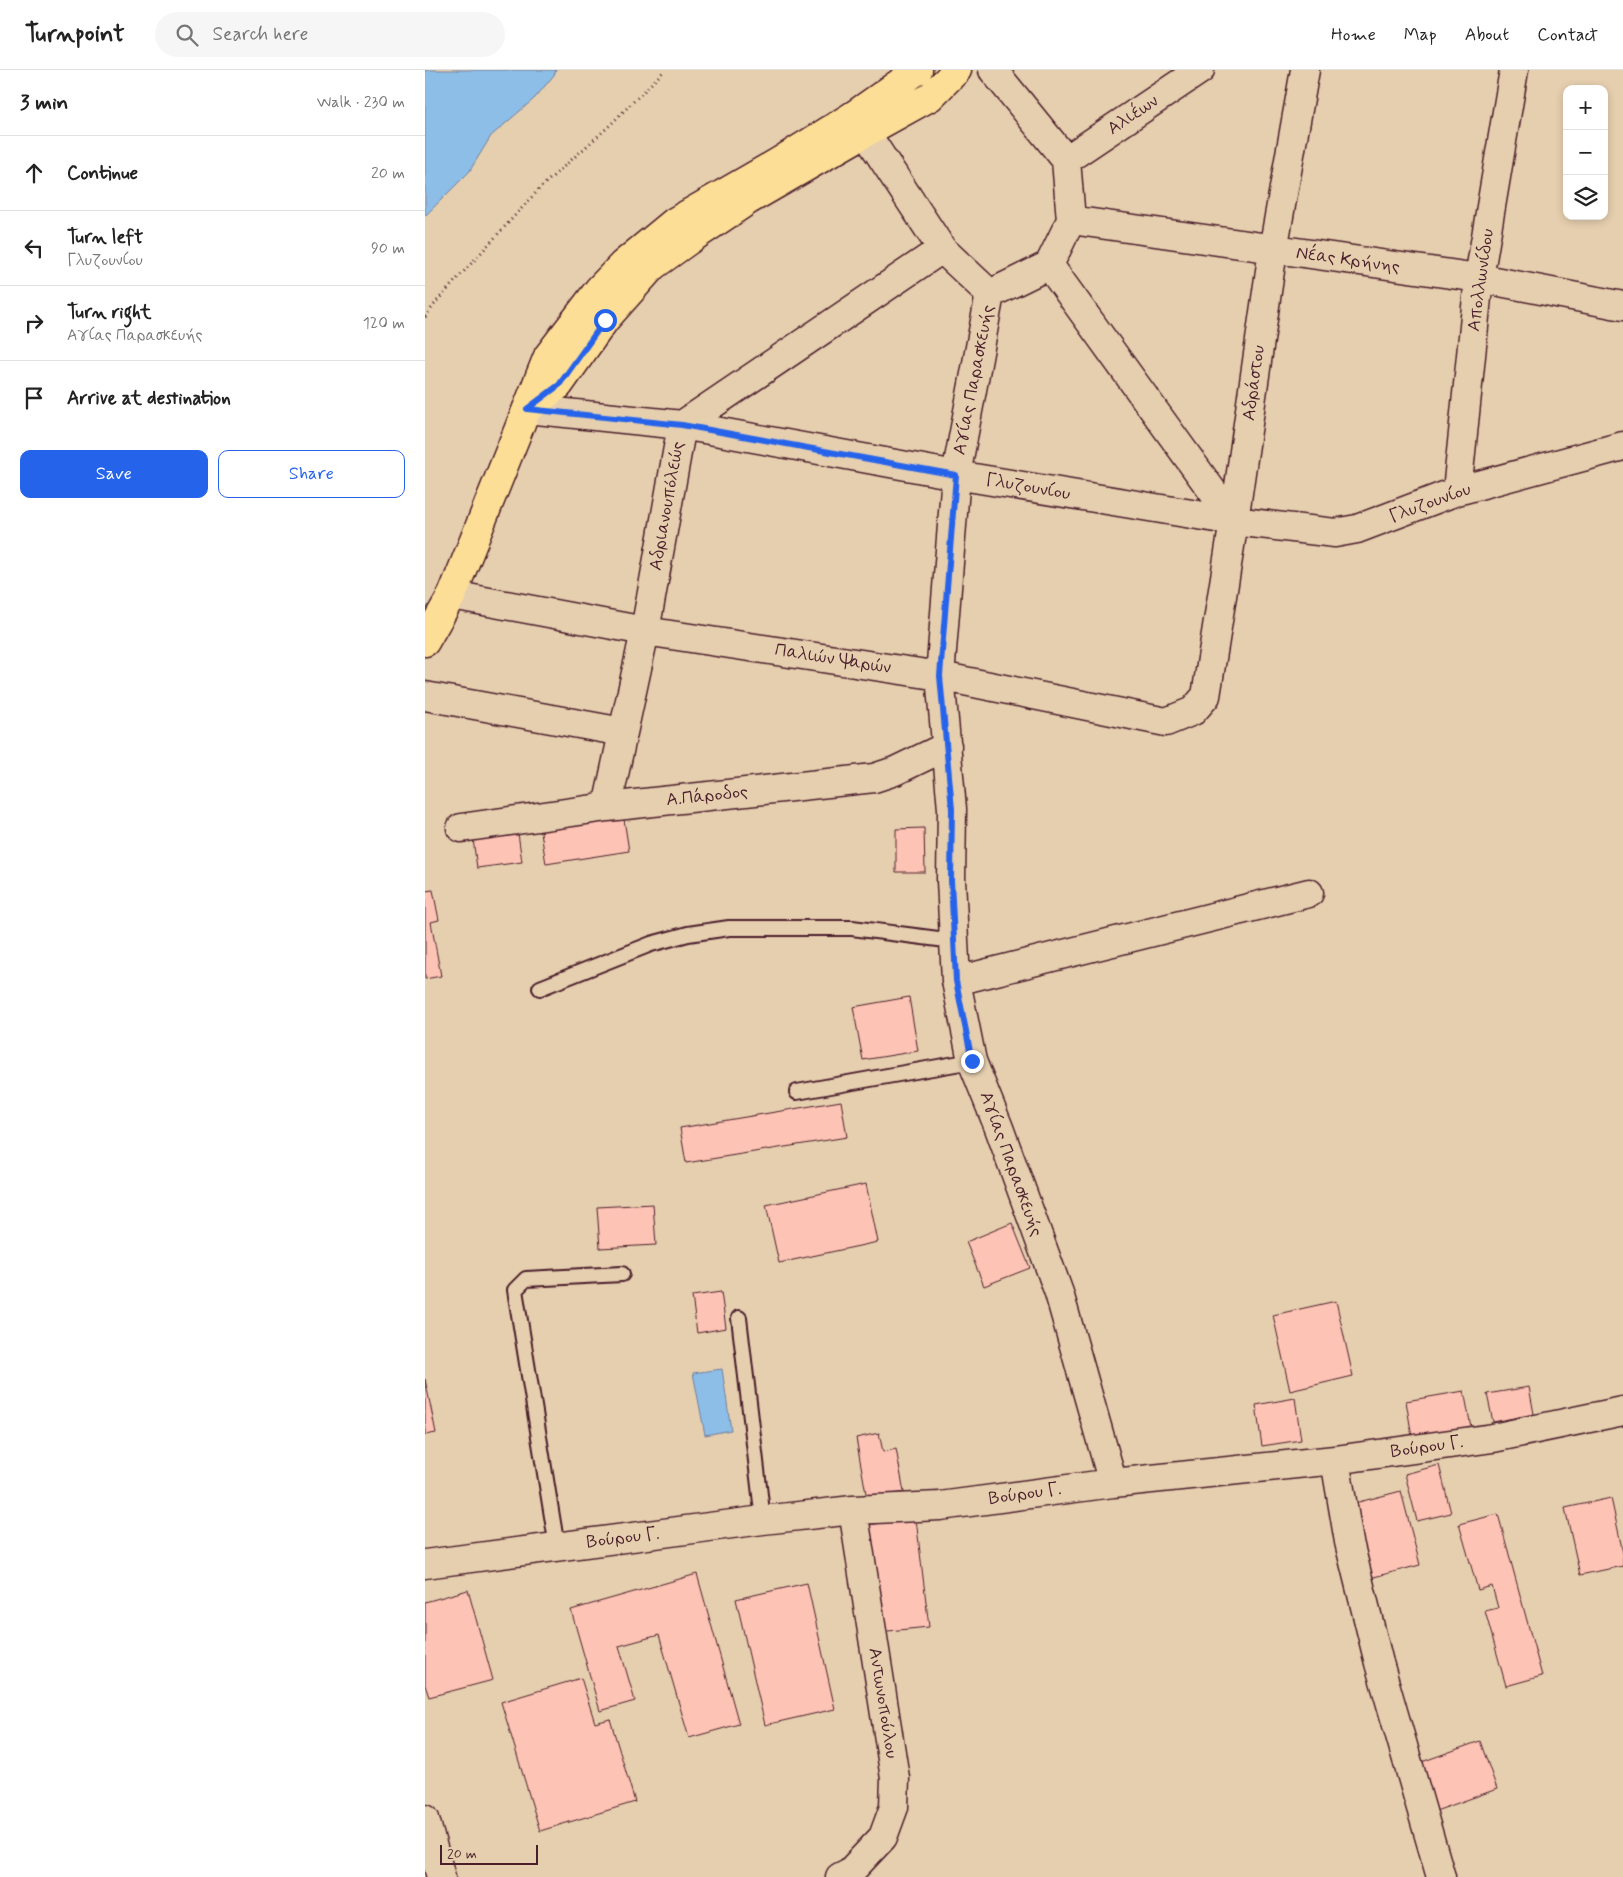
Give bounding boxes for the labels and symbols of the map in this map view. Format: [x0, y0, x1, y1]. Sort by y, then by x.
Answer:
street label: Αλιέων [1102, 88, 1163, 141]
street label: Απολλωνίδου [1462, 227, 1500, 333]
street label: Νέας Κρήνης [1295, 240, 1402, 279]
street label: Αγίας Παρασκευής [948, 303, 1000, 457]
route start [594, 309, 617, 332]
street label: Αδράστου [1237, 344, 1271, 422]
street label: Αδριανουπόλεώς [644, 439, 690, 572]
street label: Γλυζουνίου [984, 468, 1072, 506]
street label: Γλυζουνίου [1386, 477, 1474, 529]
street label: Παλιών Ψαρών [773, 638, 893, 680]
street label: Α.Πάροδος [665, 780, 749, 812]
route end [961, 1050, 984, 1073]
street label: Αγίας Παρασκευής [974, 1088, 1048, 1240]
street label: Βούρου Γ. [1389, 1430, 1465, 1464]
street label: Βούρου Γ. [987, 1477, 1063, 1511]
street label: Βούρου Γ. [585, 1522, 661, 1554]
street label: Αντωνοπούλου [862, 1646, 904, 1760]
scale bar [440, 1842, 537, 1865]

